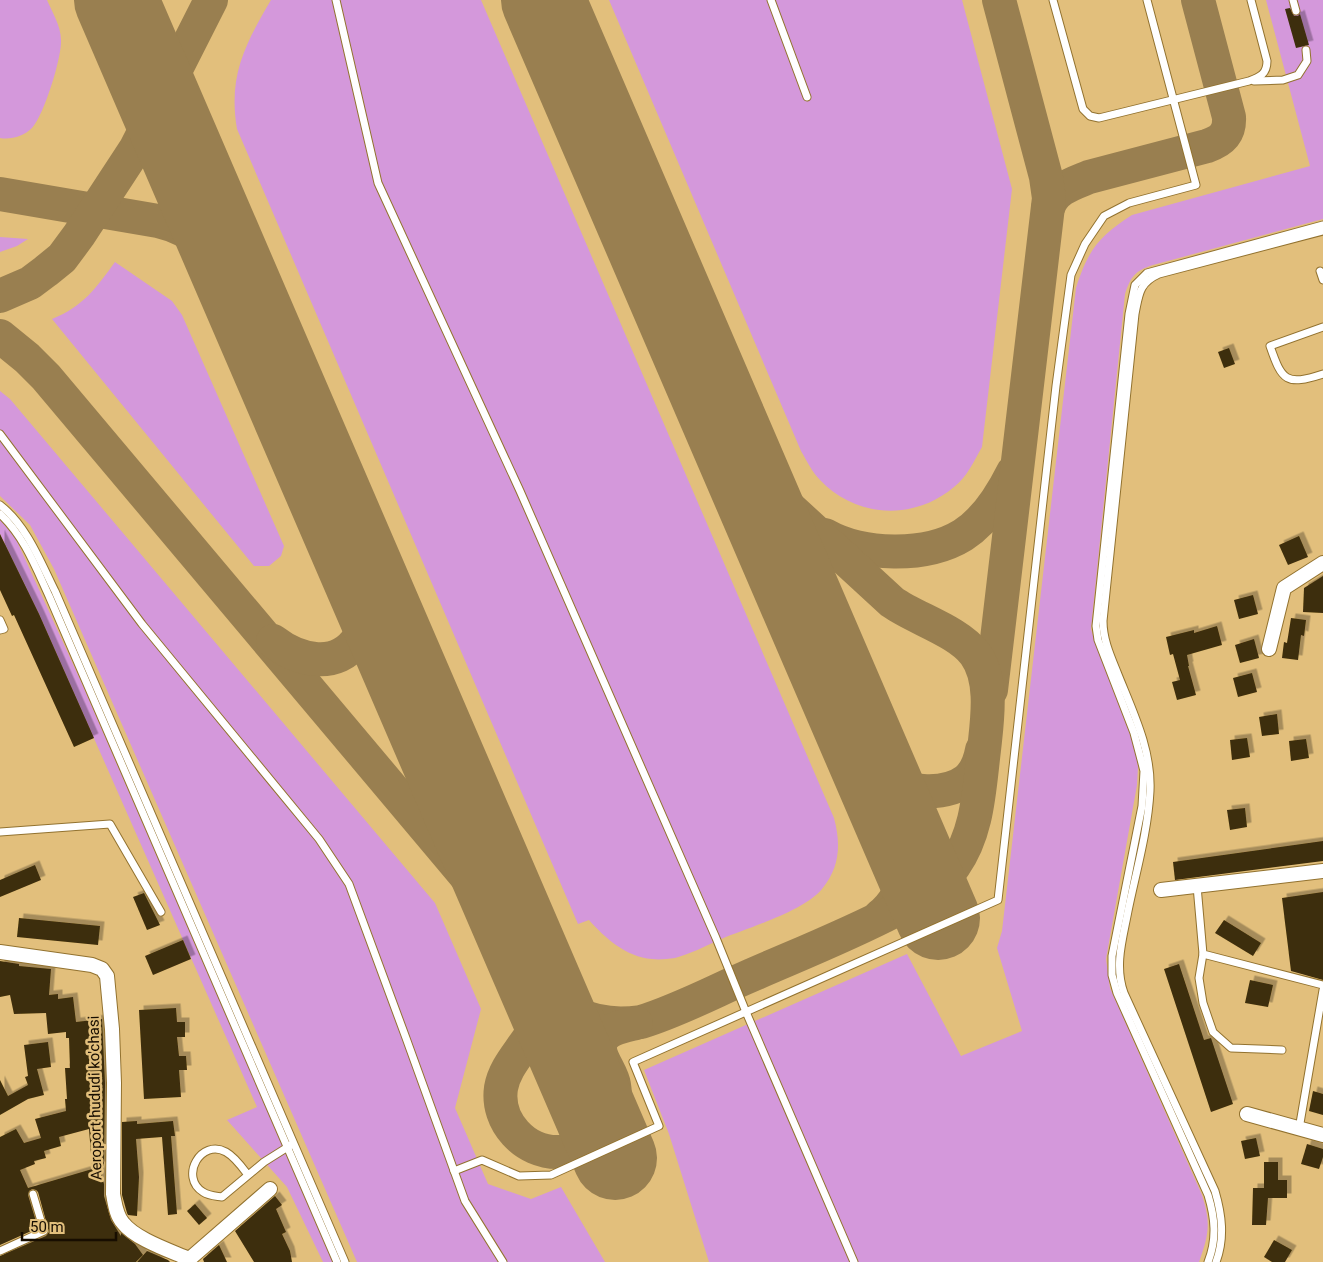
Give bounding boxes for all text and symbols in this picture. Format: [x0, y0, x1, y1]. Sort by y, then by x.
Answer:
street label: Aeroport hududi ko'chasi [85, 1016, 105, 1180]
scale bar [22, 1210, 116, 1242]
text: 50 m [30, 1218, 64, 1236]

